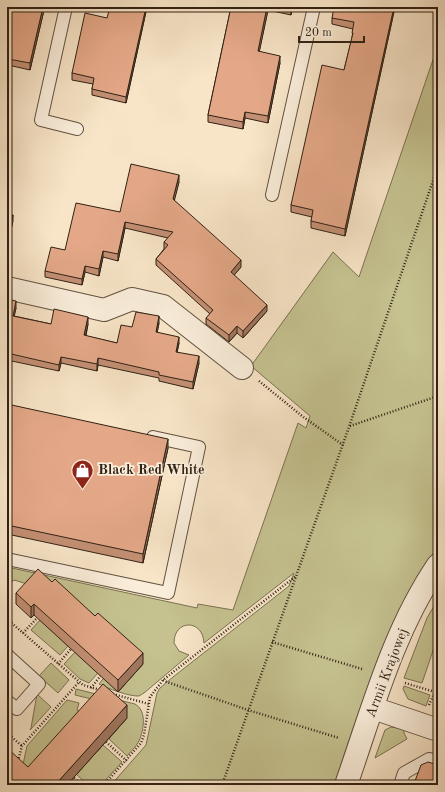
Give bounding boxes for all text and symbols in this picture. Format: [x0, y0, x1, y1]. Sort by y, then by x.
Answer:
scale bar [299, 18, 364, 44]
text: 20 m [305, 27, 332, 39]
shop icon: Black Red White [70, 457, 96, 490]
place label: Black Red White [98, 463, 205, 477]
street label: Armii Krajowej [364, 626, 410, 720]

